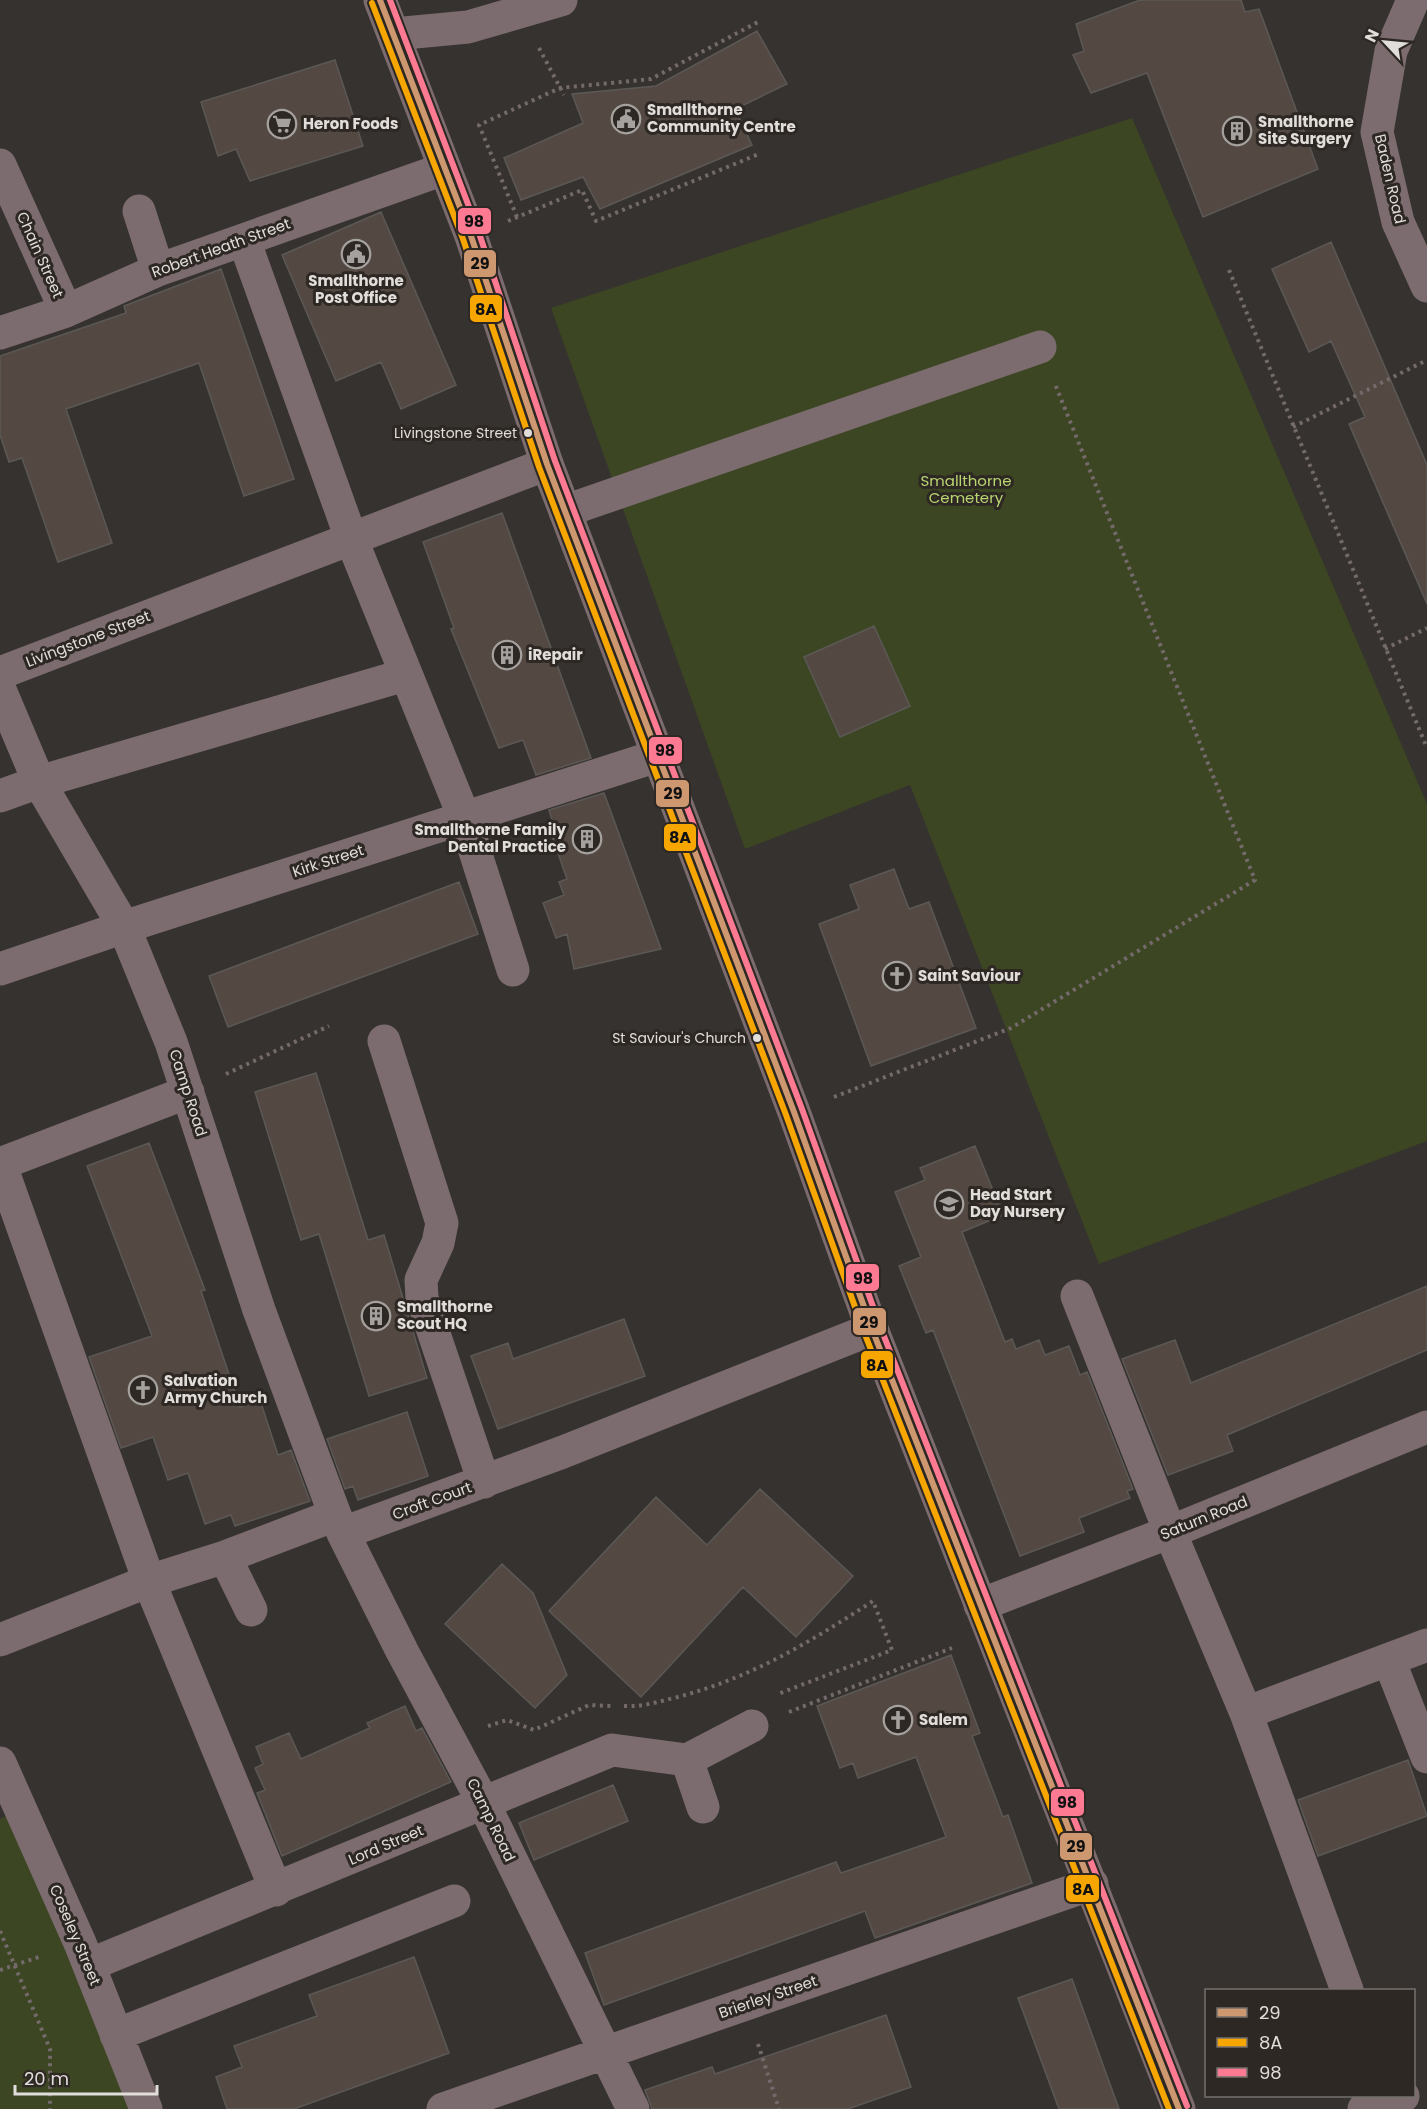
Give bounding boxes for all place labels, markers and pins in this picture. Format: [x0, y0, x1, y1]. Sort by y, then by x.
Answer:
place label: Smallthorne Community Centre [647, 99, 796, 137]
public building icon: Smallthorne Community Centre [610, 103, 642, 135]
supermarket icon: Heron Foods [266, 108, 298, 140]
place label: Smallthorne Site Surgery [1258, 111, 1354, 149]
place label: Heron Foods [303, 113, 398, 134]
building icon: Smallthorne Site Surgery [1221, 115, 1253, 147]
public building icon: Smallthorne Post Office [340, 238, 372, 270]
place label: Smallthorne Post Office [308, 270, 404, 308]
place label: Livingstone Street [394, 423, 517, 443]
marker: Livingstone Street [522, 427, 534, 439]
building icon: iRepair [491, 639, 523, 671]
place label: iRepair [528, 644, 583, 665]
place label: Smallthorne Family Dental Practice [415, 819, 567, 857]
building icon: Smallthorne Family Dental Practice [571, 823, 603, 855]
church icon: Saint Saviour [881, 960, 913, 992]
place label: Saint Saviour [918, 965, 1021, 986]
place label: St Saviour's Church [612, 1028, 746, 1048]
marker: St Saviour's Church [751, 1032, 763, 1044]
place label: Head Start Day Nursery [970, 1184, 1066, 1222]
school or university icon: Head Start Day Nursery [933, 1188, 965, 1220]
place label: Smallthorne Scout HQ [397, 1296, 493, 1334]
building icon: Smallthorne Scout HQ [360, 1300, 392, 1332]
place label: Salvation Army Church [164, 1370, 267, 1408]
church icon: Salvation Army Church [127, 1374, 159, 1406]
church icon: Salem [882, 1704, 914, 1736]
place label: Salem [919, 1709, 968, 1730]

